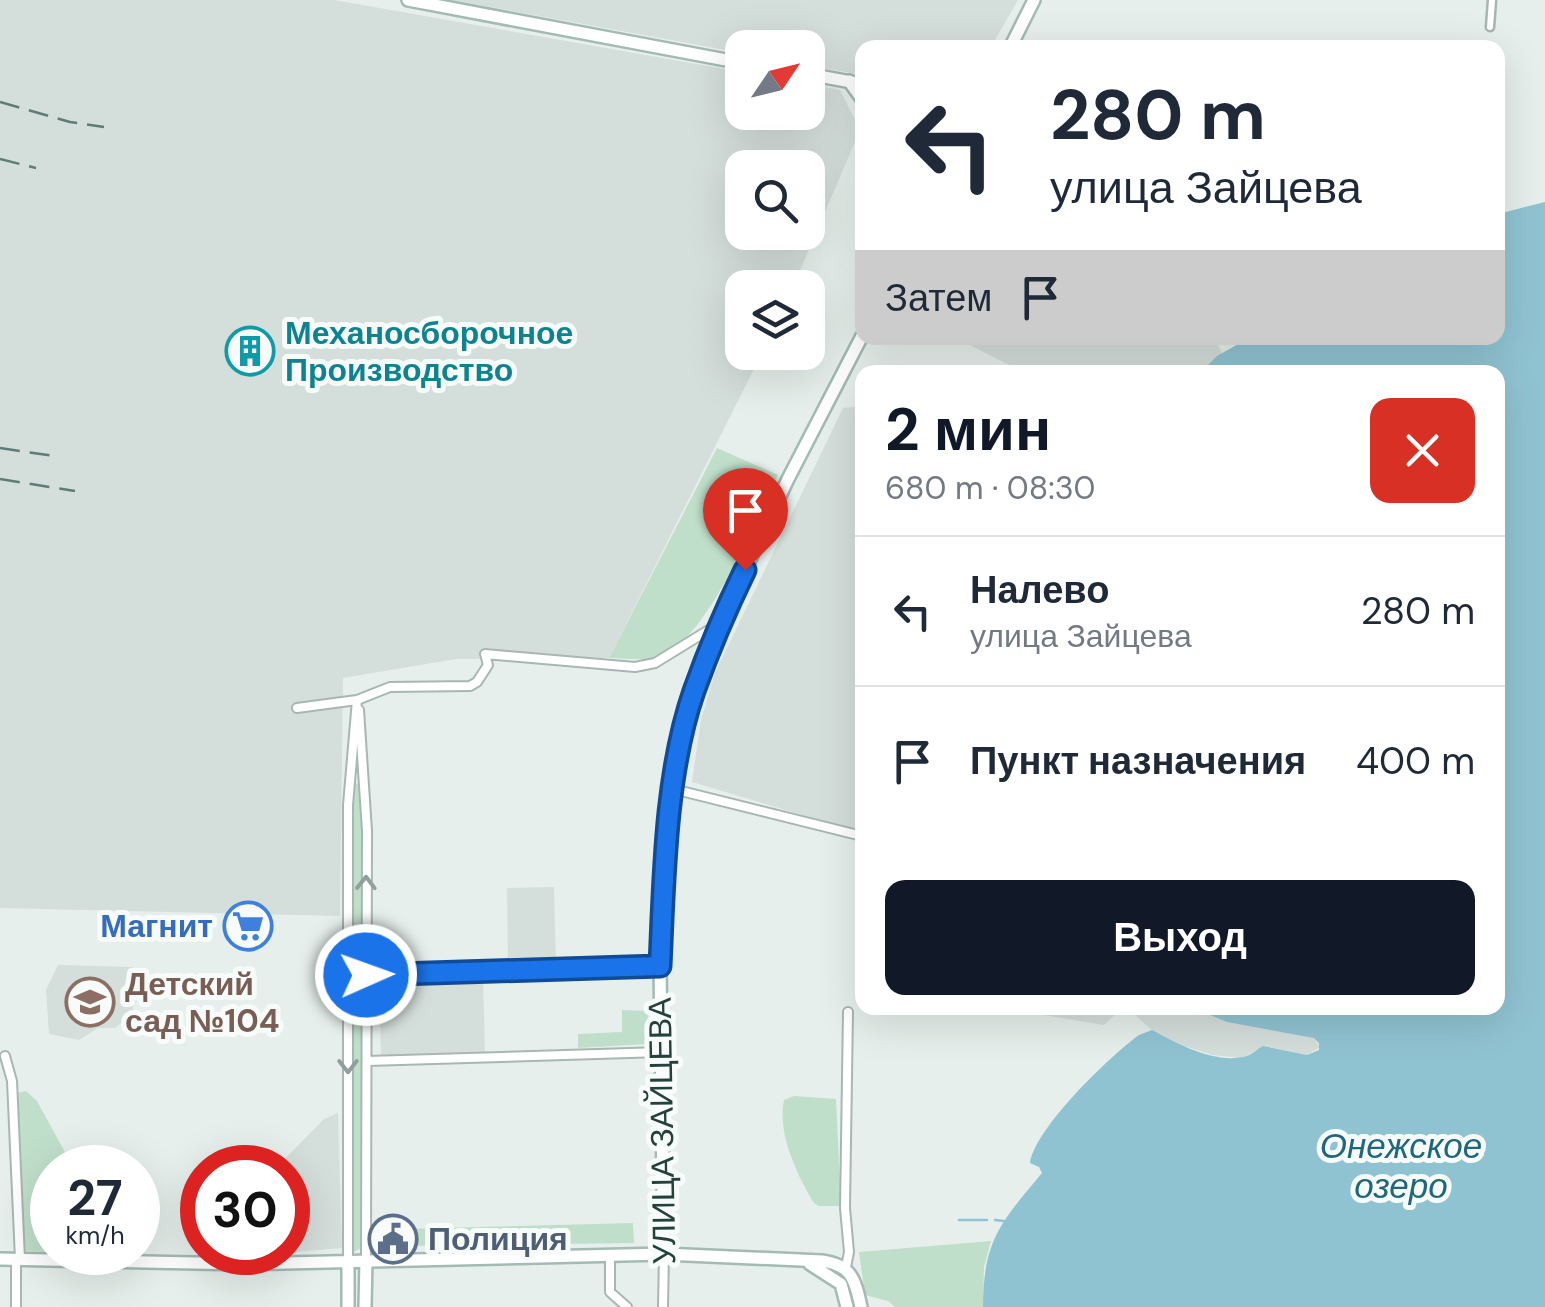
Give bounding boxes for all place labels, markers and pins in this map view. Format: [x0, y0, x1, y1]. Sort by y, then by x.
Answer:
place label: Механосборочное Производство [285, 312, 573, 391]
building icon: Механосборочное Производство [224, 325, 276, 377]
pin [703, 468, 788, 571]
supermarket icon: Магнит [222, 900, 274, 952]
place label: Магнит [100, 905, 213, 947]
place label: Детский сад №104 [125, 963, 279, 1042]
school or university icon: Детский сад №104 [64, 976, 116, 1028]
public building icon: Полиция [367, 1213, 419, 1265]
place label: Полиция [428, 1218, 568, 1260]

